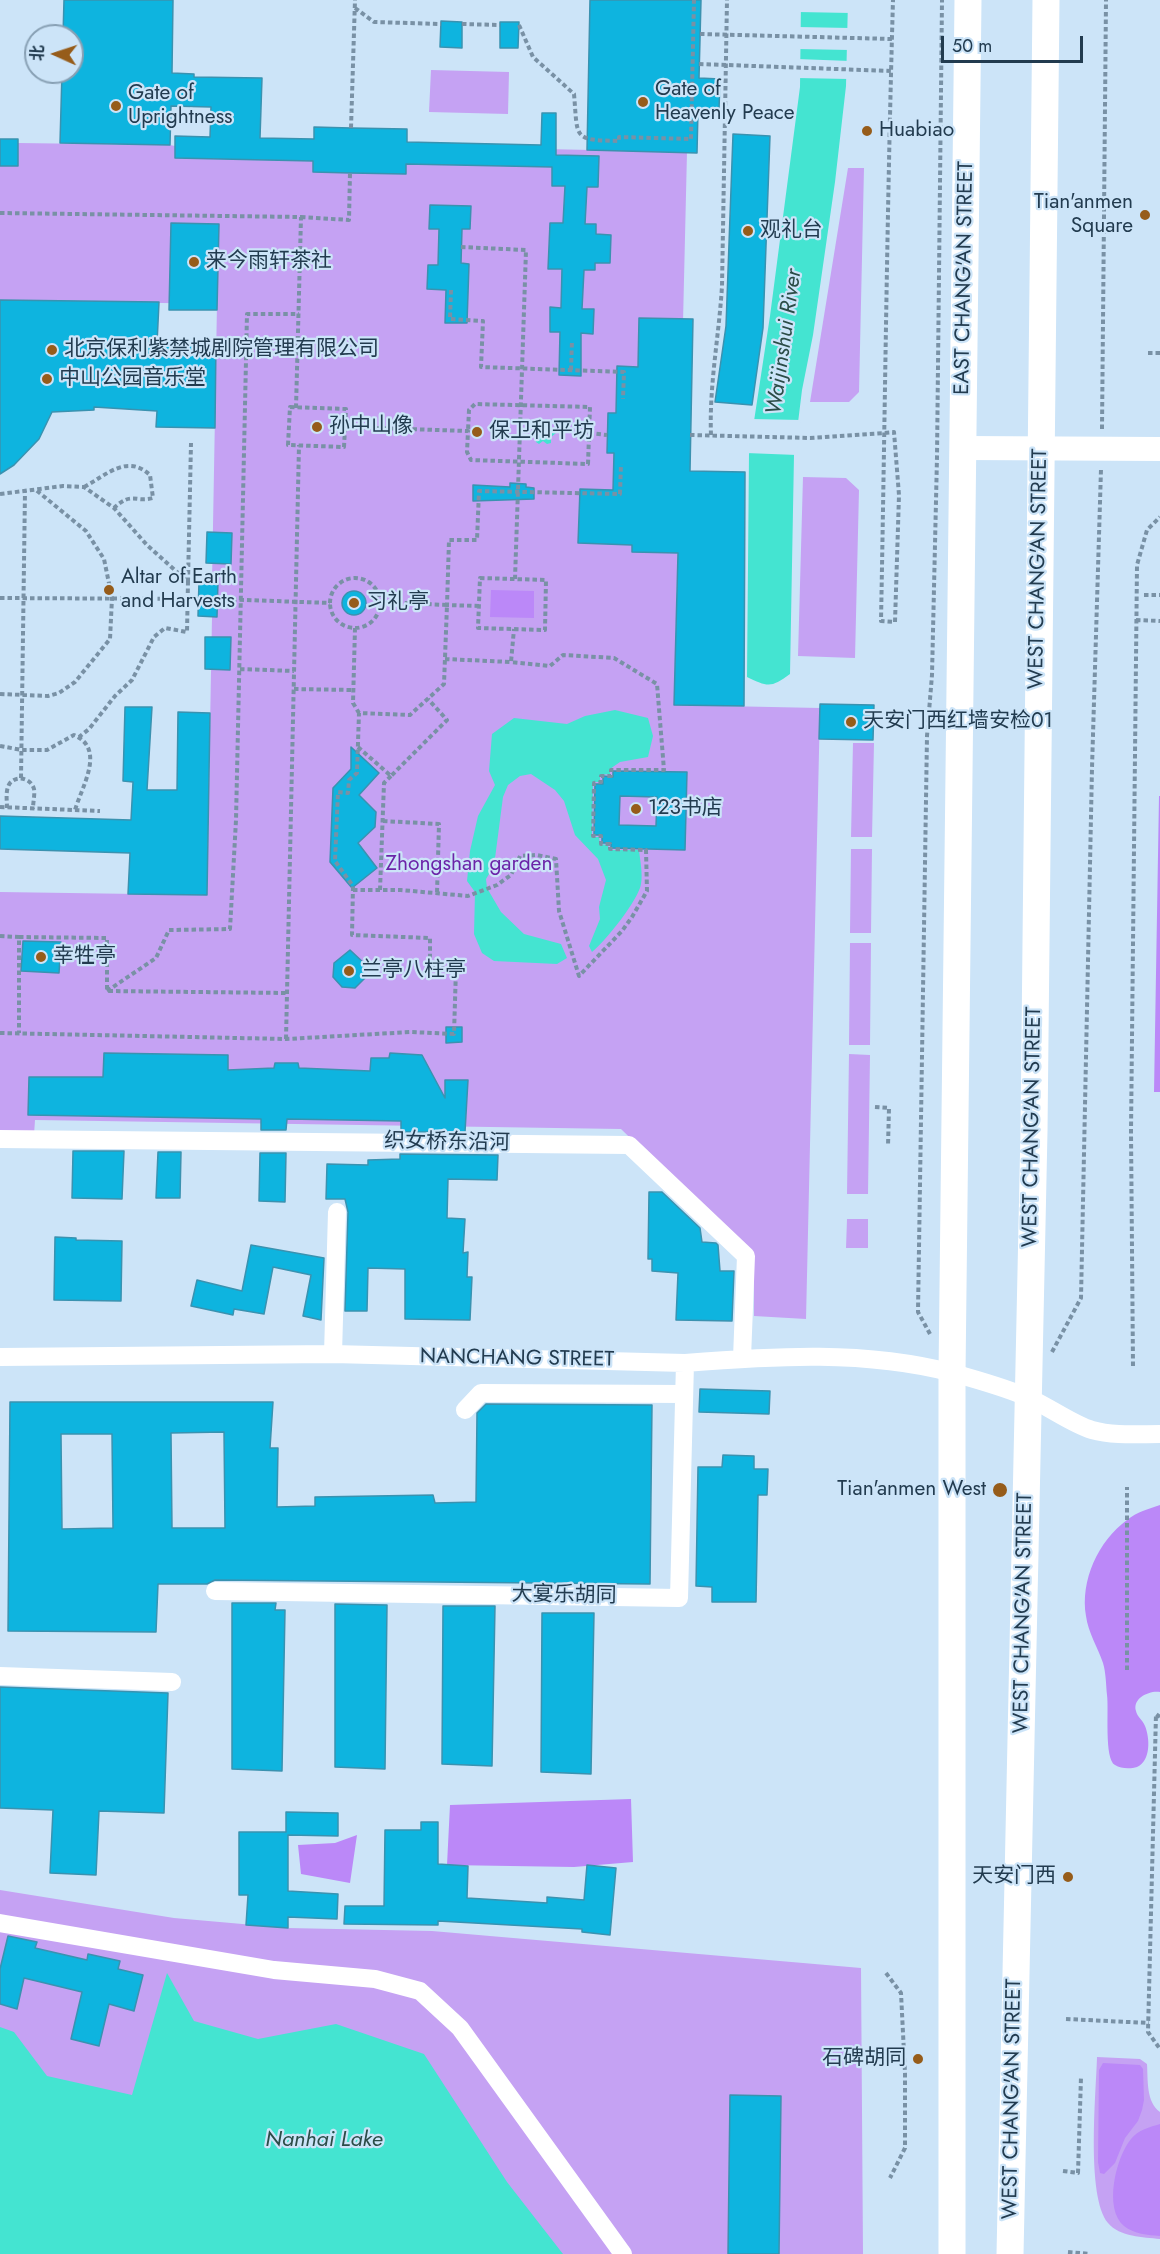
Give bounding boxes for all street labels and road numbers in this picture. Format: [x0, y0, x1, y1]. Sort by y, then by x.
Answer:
street label: EAST CHANG'AN STREET [950, 161, 980, 395]
street label: WEST CHANG'AN STREET [1024, 448, 1054, 690]
street label: WEST CHANG'AN STREET [1018, 1006, 1048, 1248]
street label: 织女桥东沿河 [384, 1129, 510, 1157]
street label: NANCHANG STREET [420, 1345, 614, 1373]
street label: WEST CHANG'AN STREET [1009, 1492, 1039, 1734]
street label: 大宴乐胡同 [511, 1582, 617, 1610]
street label: WEST CHANG'AN STREET [998, 1978, 1028, 2220]

